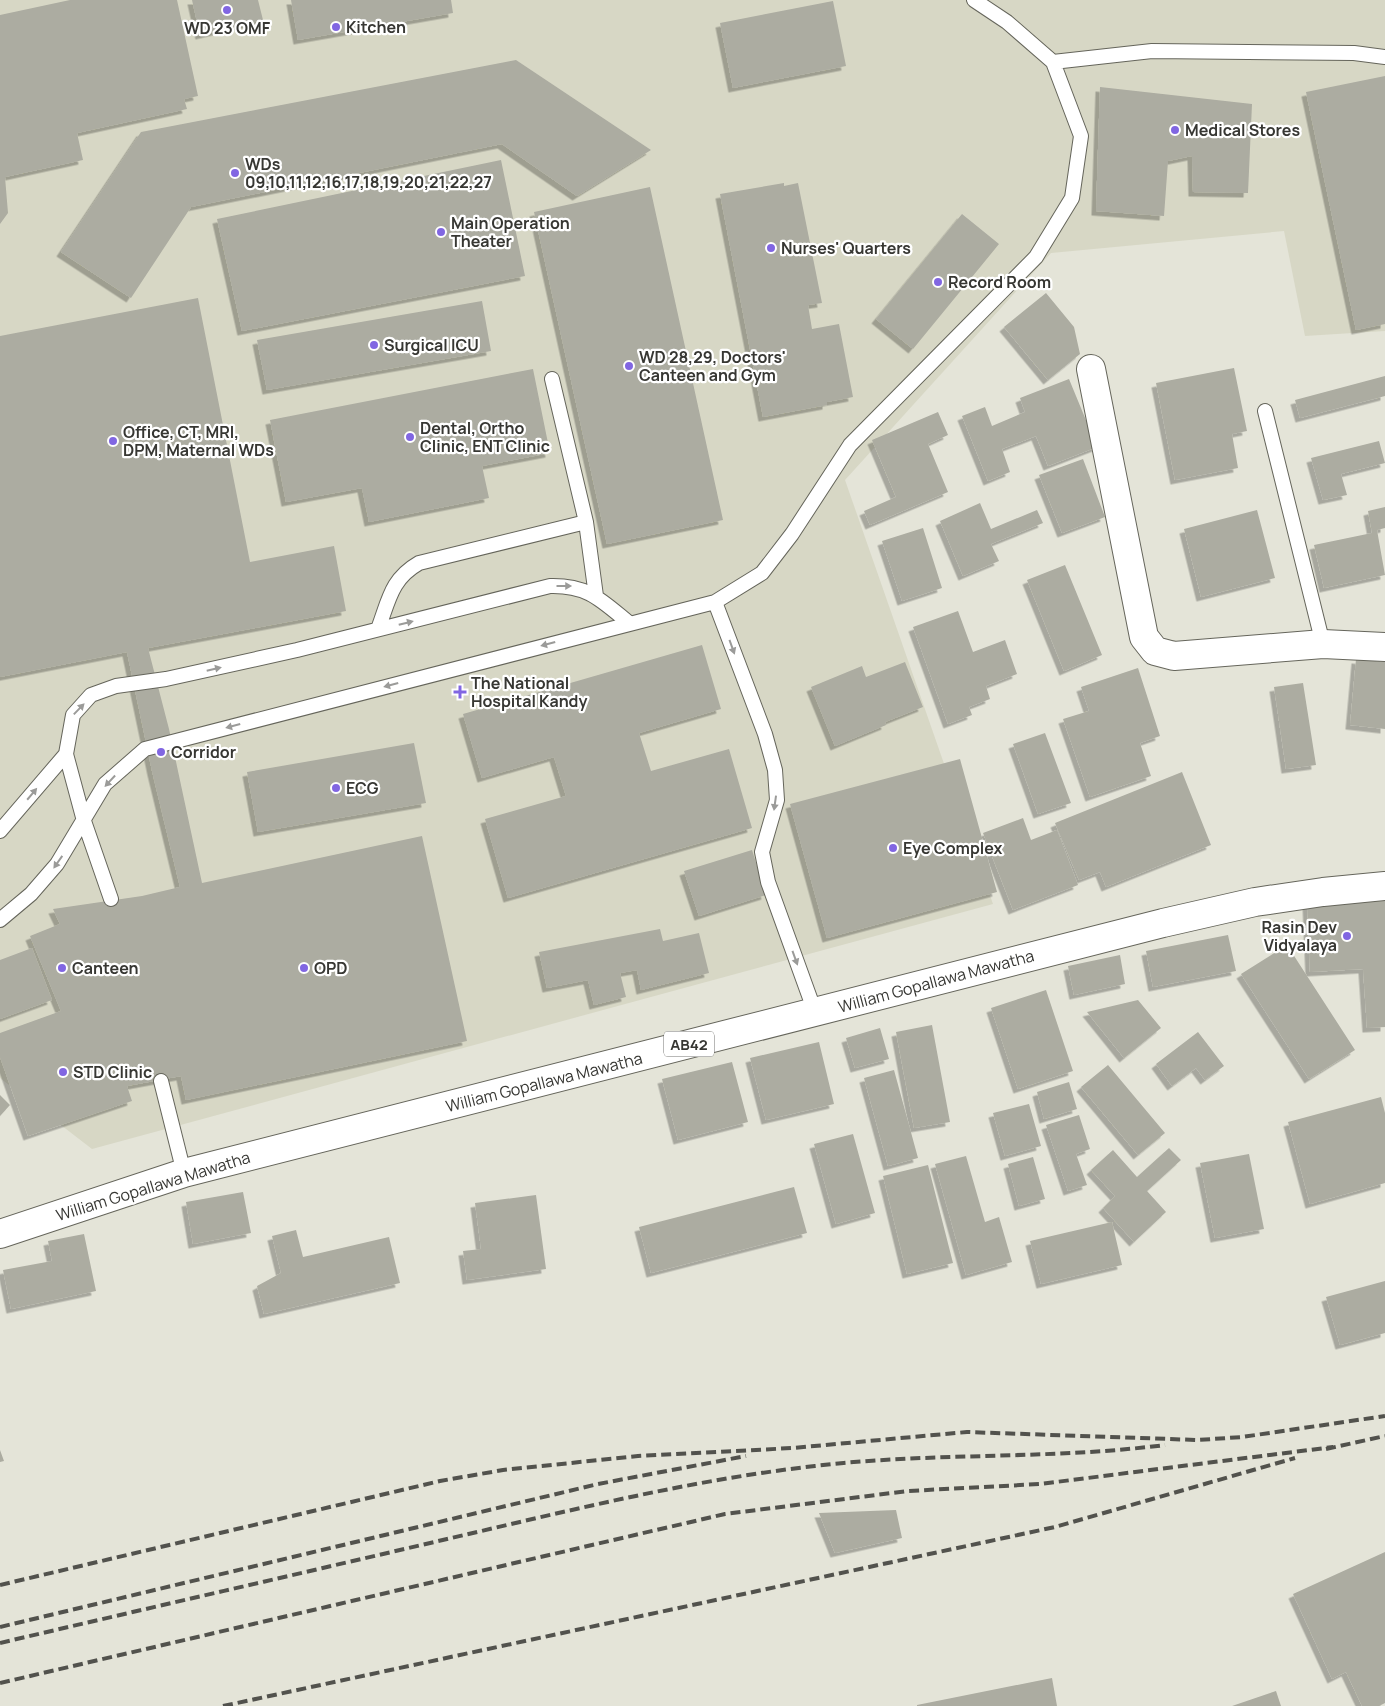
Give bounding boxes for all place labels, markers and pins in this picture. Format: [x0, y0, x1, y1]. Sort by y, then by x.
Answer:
marker: WD 23 OMF [221, 4, 233, 16]
place label: Kitchen [346, 16, 406, 38]
place label: WD 23 OMF [184, 17, 271, 39]
marker: Kitchen [330, 21, 342, 33]
place label: Medical Stores [1185, 119, 1300, 141]
marker: Medical Stores [1169, 124, 1181, 136]
place label: WDs 09,10,11,12,16,17,18,19,20,21,22,27 [245, 153, 492, 193]
marker: WDs 09,10,11,12,16,17,18,19,20,21,22,27 [229, 167, 241, 179]
place label: Main Operation Theater [451, 212, 570, 252]
marker: Main Operation Theater [435, 226, 447, 238]
place label: Nurses' Quarters [781, 237, 911, 259]
marker: Nurses' Quarters [765, 242, 777, 254]
place label: Record Room [948, 271, 1051, 293]
marker: Record Room [932, 276, 944, 288]
place label: Surgical ICU [384, 334, 479, 356]
marker: Surgical ICU [368, 339, 380, 351]
place label: WD 28,29, Doctors' Canteen and Gym [639, 346, 786, 386]
marker: WD 28,29, Doctors' Canteen and Gym [623, 360, 635, 372]
place label: Dental, Ortho Clinic, ENT Clinic [420, 417, 550, 457]
place label: Office, CT, MRI, DPM, Maternal WDs [123, 421, 274, 461]
marker: Dental, Ortho Clinic, ENT Clinic [404, 431, 416, 443]
marker: Office, CT, MRI, DPM, Maternal WDs [107, 435, 119, 447]
place label: The National Hospital Kandy [471, 672, 587, 712]
marker: The National Hospital Kandy [453, 685, 467, 699]
place label: Corridor [171, 741, 236, 763]
marker: Corridor [155, 746, 167, 758]
place label: ECG [346, 777, 379, 799]
marker: ECG [330, 782, 342, 794]
place label: Eye Complex [903, 837, 1003, 859]
marker: Eye Complex [887, 842, 899, 854]
place label: Rasin Dev Vidyalaya [1261, 916, 1337, 956]
marker: Rasin Dev Vidyalaya [1341, 930, 1353, 942]
place label: Canteen [72, 957, 139, 979]
place label: OPD [314, 957, 347, 979]
marker: Canteen [56, 962, 68, 974]
marker: OPD [298, 962, 310, 974]
place label: STD Clinic [73, 1061, 152, 1083]
marker: STD Clinic [57, 1066, 69, 1078]

